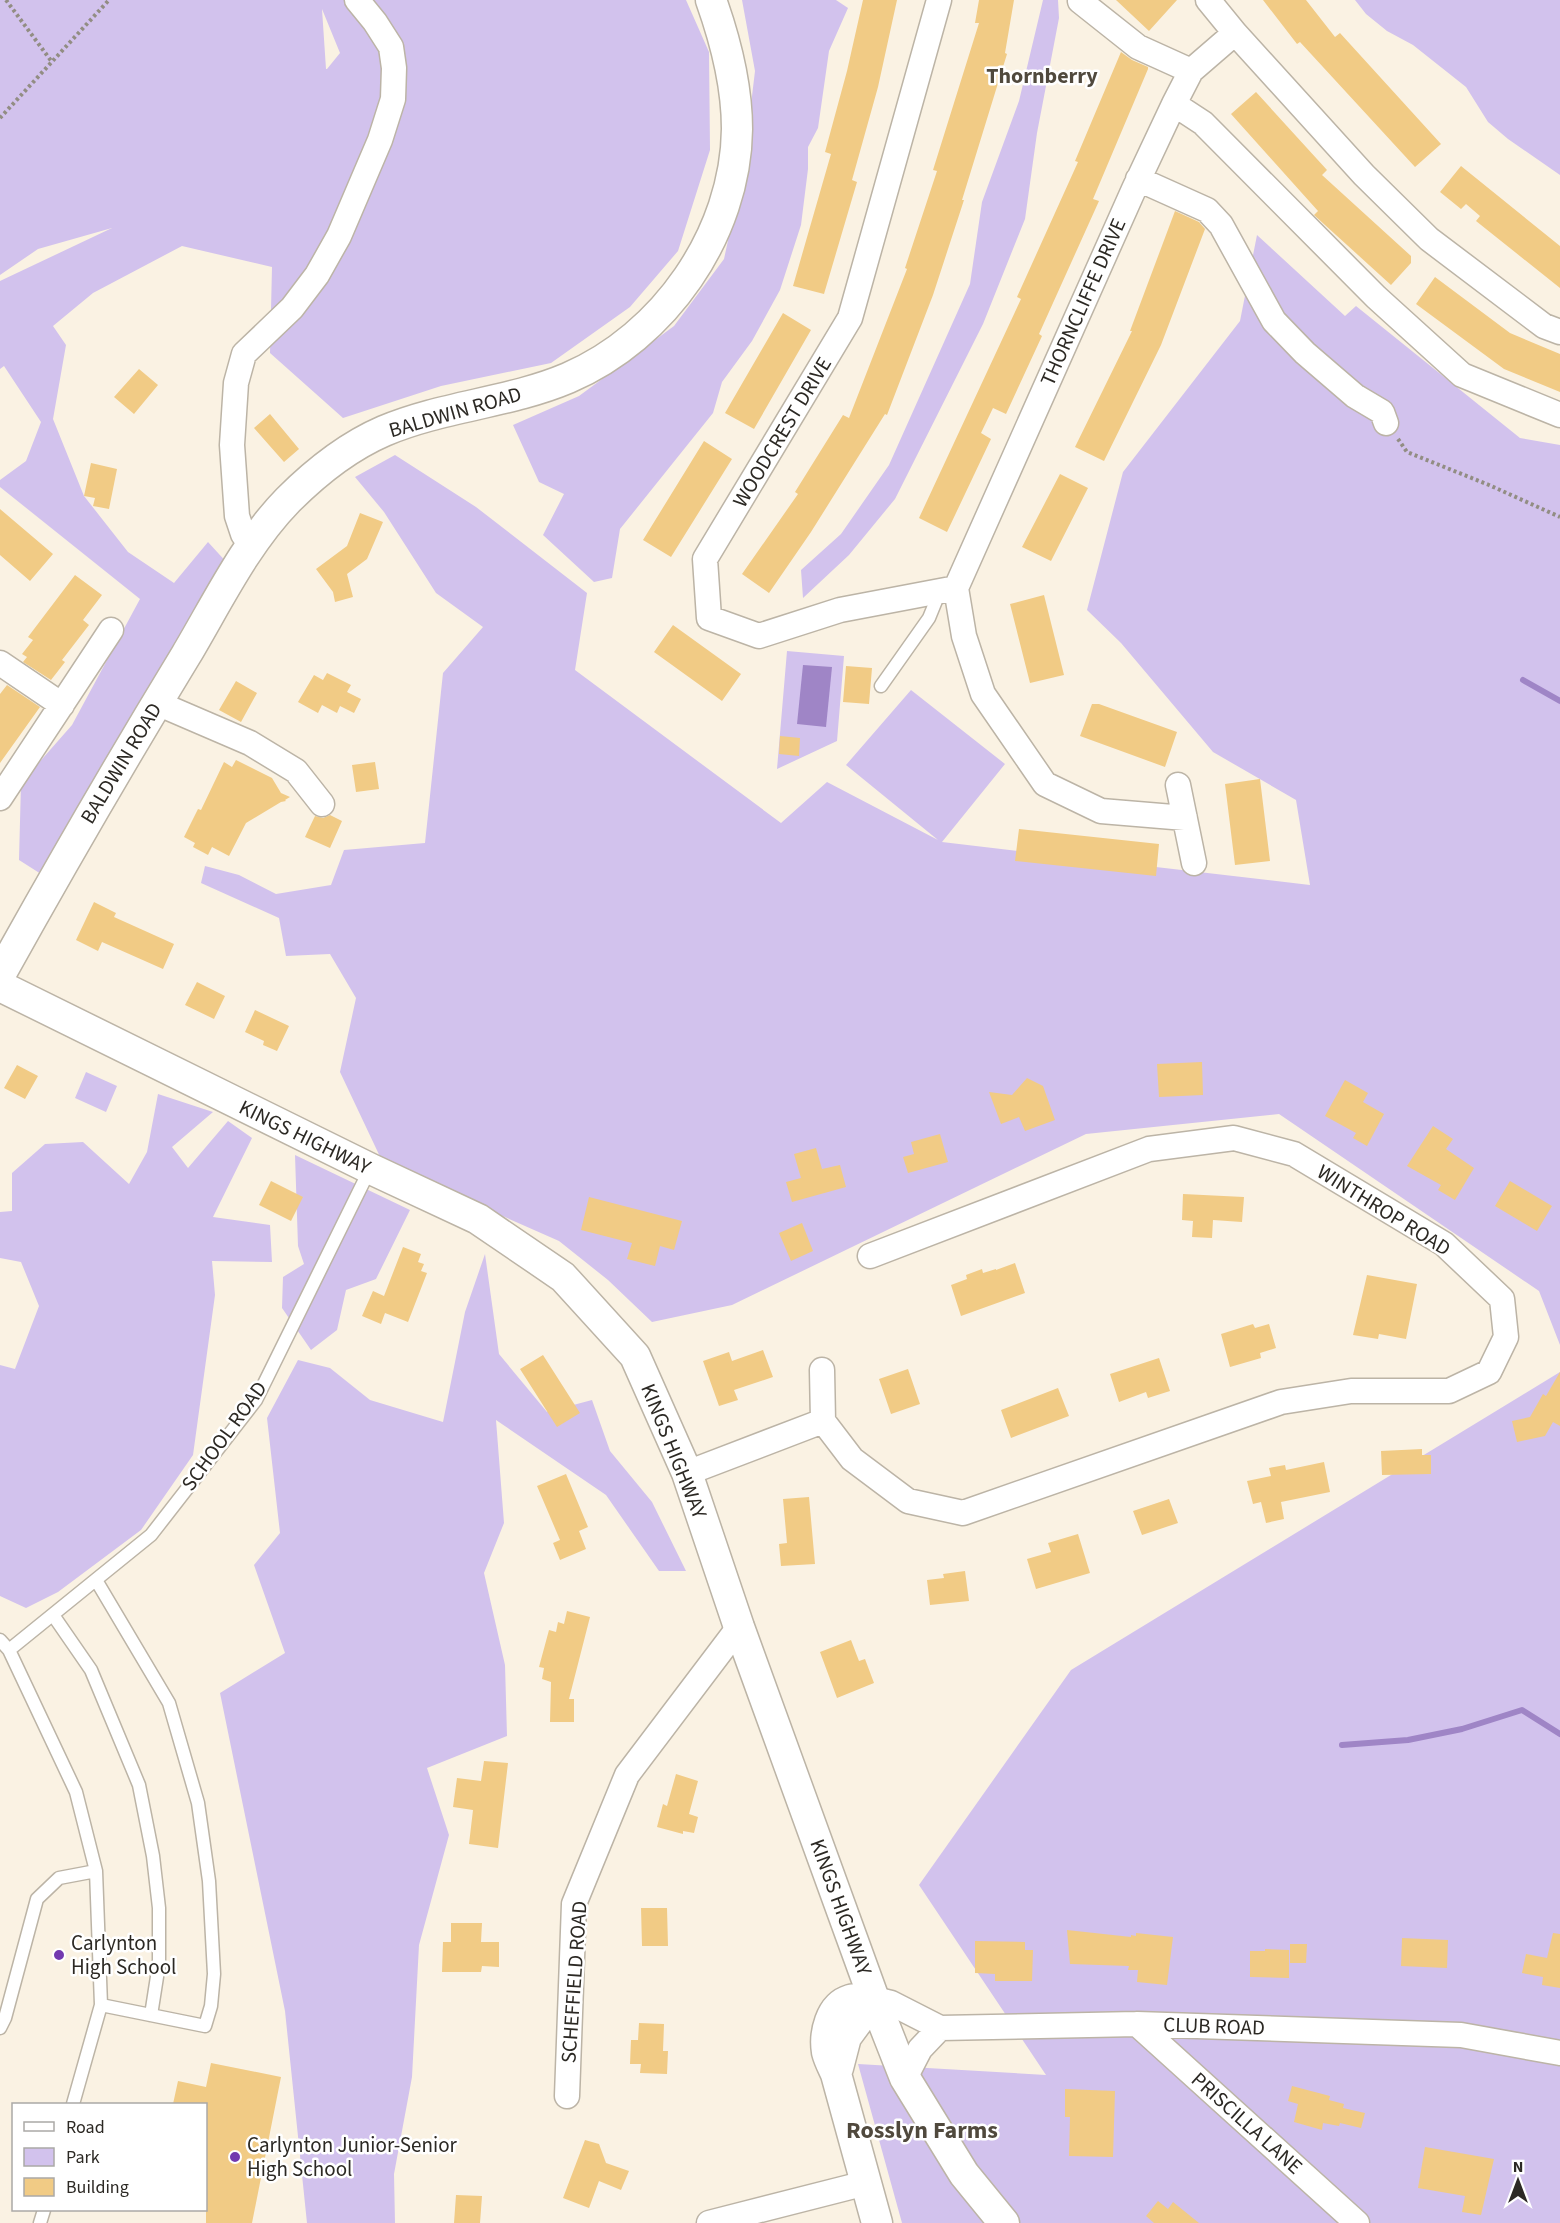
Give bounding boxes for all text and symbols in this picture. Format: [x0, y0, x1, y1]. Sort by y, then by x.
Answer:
district label: Thornberry [986, 60, 1098, 92]
street label: THORNCLIFFE DRIVE [1033, 213, 1133, 391]
street label: WOODCREST DRIVE [725, 351, 839, 513]
street label: BALDWIN ROAD [385, 379, 525, 445]
street label: BALDWIN ROAD [73, 697, 169, 829]
street label: KINGS HIGHWAY [234, 1092, 377, 1182]
street label: WINTHROP ROAD [1311, 1157, 1457, 1263]
street label: SCHOOL ROAD [174, 1375, 274, 1497]
street label: KINGS HIGHWAY [633, 1379, 715, 1524]
street label: KINGS HIGHWAY [802, 1835, 880, 1980]
street label: SCHEFFIELD ROAD [553, 1900, 595, 2064]
place label: Carlynton High School [71, 1928, 176, 1982]
marker: Carlynton High School [52, 1948, 66, 1962]
street label: CLUB ROAD [1163, 2009, 1265, 2043]
street label: PRISCILLA LANE [1185, 2065, 1309, 2181]
legend [12, 2103, 207, 2211]
district label: Rosslyn Farms [846, 2113, 998, 2148]
text: Road [66, 2115, 105, 2140]
place label: Carlynton Junior-Senior High School [247, 2130, 458, 2184]
text: Park [66, 2145, 100, 2170]
marker: Carlynton Junior-Senior High School [228, 2150, 242, 2164]
north arrow [1488, 2151, 1548, 2211]
text: N [1513, 2156, 1523, 2178]
text: Building [66, 2175, 129, 2200]

